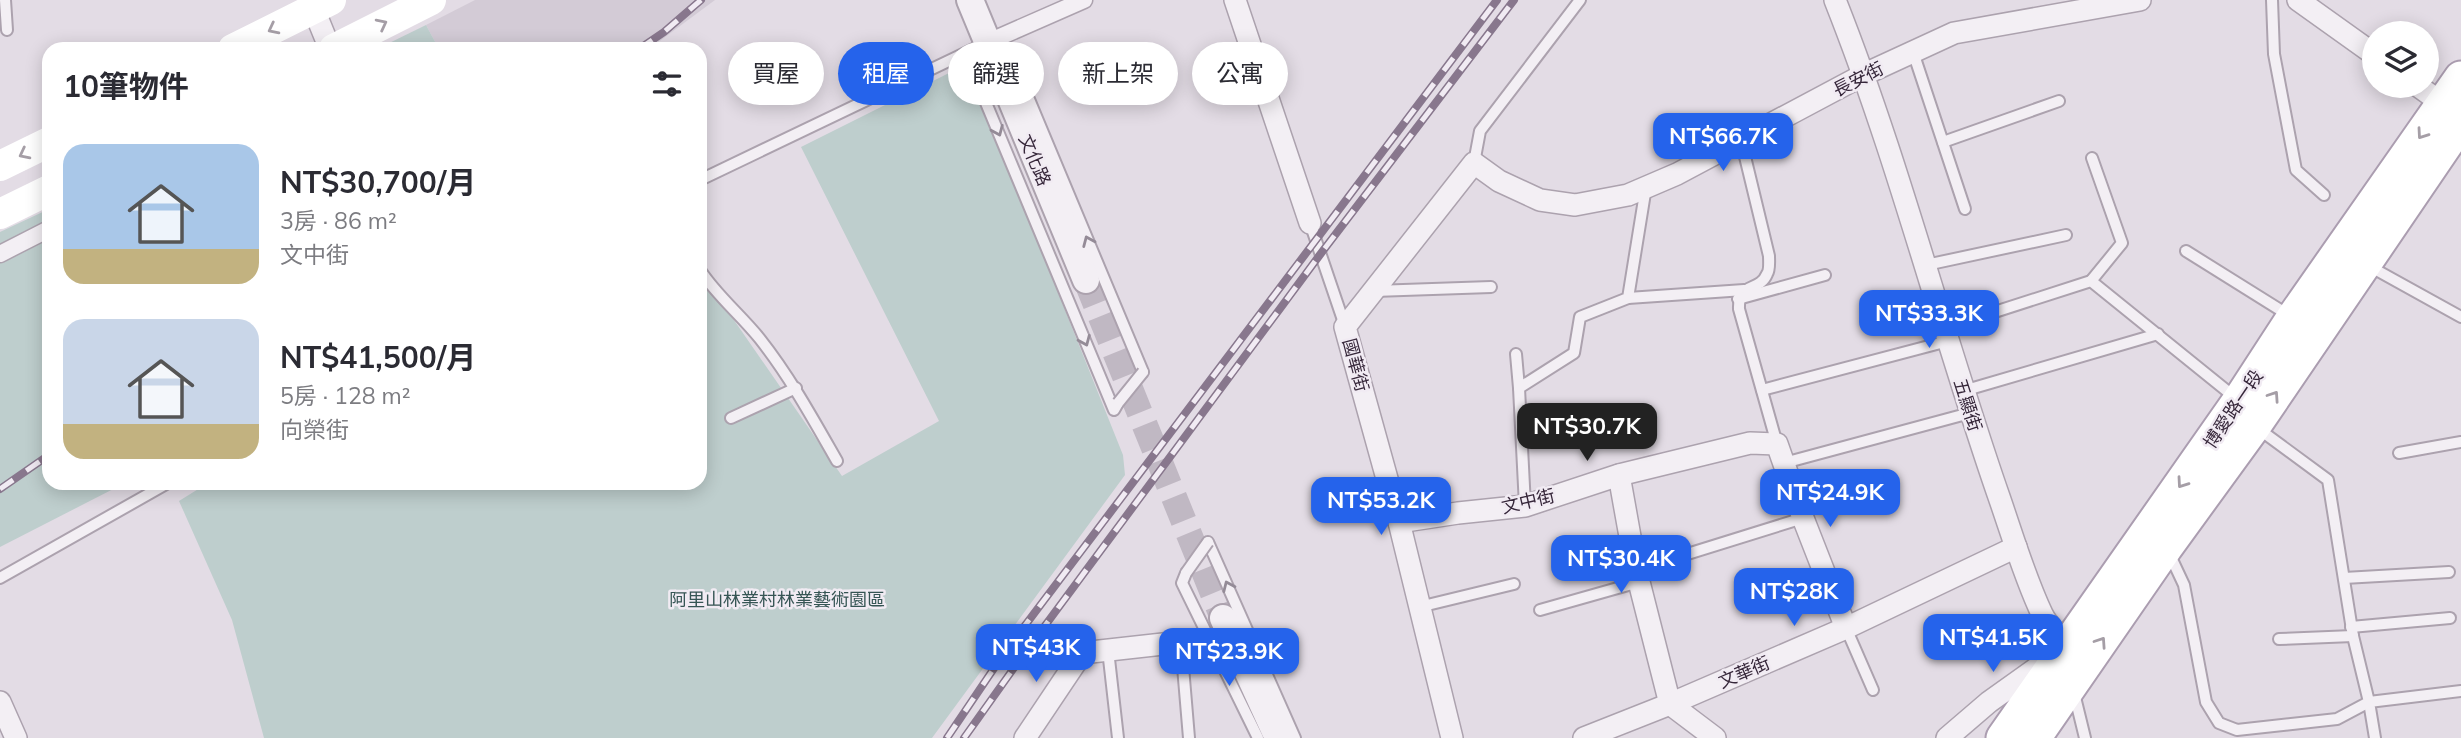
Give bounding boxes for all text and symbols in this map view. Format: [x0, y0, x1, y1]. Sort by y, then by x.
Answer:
one-way arrow [375, 19, 387, 33]
one-way arrow [268, 21, 280, 34]
map controls [2362, 21, 2439, 98]
button: layers [2362, 21, 2439, 98]
chip: 買屋 [728, 42, 824, 105]
chip: 租屋 [838, 42, 934, 105]
chip: 篩選 [948, 42, 1044, 105]
chip: 新上架 [1058, 42, 1178, 105]
chip: 公寓 [1192, 42, 1288, 105]
street label: 長安街 [1829, 56, 1887, 102]
icon: filters [648, 65, 686, 103]
text: 10筆物件 [63, 67, 189, 105]
pin: NT$66.7K [1651, 114, 1795, 173]
text: NT$66.7K [1669, 121, 1777, 150]
one-way arrow [989, 124, 1003, 136]
one-way arrow [2418, 126, 2430, 139]
street label: 文化路 [1014, 131, 1056, 189]
one-way arrow [19, 145, 32, 159]
text: NT$30,700/月 [280, 163, 476, 201]
icon: home [119, 172, 203, 256]
text: 3房 · 86 m² [280, 206, 397, 235]
one-way arrow [1083, 236, 1097, 248]
text: 文中街 [280, 240, 349, 269]
pin: NT$33.3K [1857, 290, 2001, 350]
text: NT$33.3K [1875, 298, 1983, 327]
one-way arrow [1077, 334, 1091, 346]
street label: 國華街 [1338, 336, 1374, 394]
text: NT$41,500/月 [280, 338, 476, 376]
icon: home [119, 347, 203, 431]
street label: 博愛路一段 [2198, 365, 2268, 453]
street label: 五顯街 [1949, 376, 1987, 434]
text: 5房 · 128 m² [280, 381, 410, 410]
one-way arrow [2266, 391, 2278, 404]
pin: NT$30.7K [1515, 404, 1659, 463]
text: NT$30.7K [1533, 411, 1641, 440]
text: 向榮街 [280, 415, 349, 444]
pin: NT$24.9K [1758, 470, 1902, 529]
one-way arrow [2178, 475, 2190, 488]
pin: NT$53.2K [1309, 477, 1453, 537]
text: NT$24.9K [1776, 477, 1884, 506]
street label: 文中街 [1499, 484, 1557, 518]
text: NT$53.2K [1327, 485, 1435, 514]
pin: NT$30.4K [1549, 536, 1693, 595]
text: NT$30.4K [1567, 543, 1675, 572]
pin: NT$28K [1737, 568, 1851, 628]
text: NT$28K [1750, 576, 1838, 605]
one-way arrow [1222, 581, 1236, 593]
park label: 阿里山林業村林業藝術園區 [669, 588, 885, 611]
pin: NT$41.5K [1921, 614, 2065, 674]
text: NT$41.5K [1939, 622, 2047, 651]
pin: NT$43K [979, 624, 1093, 684]
pin: NT$23.9K [1157, 628, 1301, 688]
text: NT$43K [992, 632, 1080, 661]
text: NT$23.9K [1175, 636, 1283, 665]
one-way arrow [2093, 637, 2105, 650]
street label: 文華街 [1715, 651, 1773, 693]

